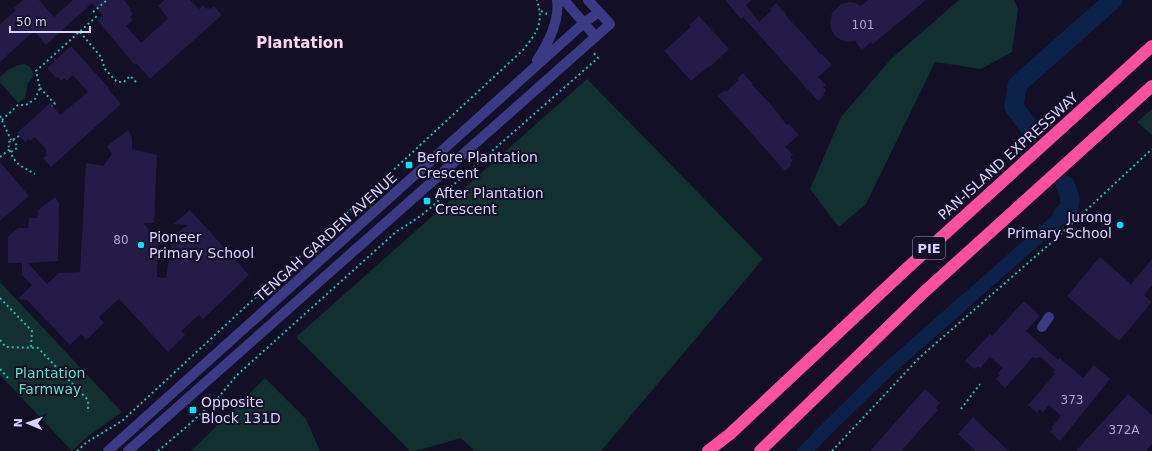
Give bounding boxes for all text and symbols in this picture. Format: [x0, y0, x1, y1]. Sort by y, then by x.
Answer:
scale bar [10, 8, 90, 34]
text: 50 m [16, 15, 47, 29]
house number: 101 [852, 18, 874, 32]
district label: Plantation [256, 34, 344, 52]
street label: PAN-ISLAND EXPRESSWAY [935, 89, 1081, 223]
place label: Before Plantation Crescent [417, 149, 538, 181]
marker: Before Plantation Crescent [404, 160, 414, 170]
street label: TENGAH GARDEN AVENUE [251, 169, 400, 305]
place label: After Plantation Crescent [435, 185, 544, 217]
marker: After Plantation Crescent [422, 196, 432, 206]
place label: Jurong Primary School [1007, 209, 1112, 241]
marker: Jurong Primary School [1115, 220, 1125, 230]
place label: Pioneer Primary School [149, 229, 254, 261]
house number: 80 [113, 233, 129, 247]
road number: PIE [913, 237, 945, 259]
marker: Pioneer Primary School [136, 240, 146, 250]
park label: Plantation Farmway [15, 365, 85, 397]
house number: 373 [1061, 393, 1083, 407]
place label: Opposite Block 131D [201, 394, 281, 426]
north arrow [8, 403, 48, 443]
marker: Opposite Block 131D [188, 405, 198, 415]
text: N [12, 418, 25, 428]
house number: 372A [1108, 423, 1140, 437]

